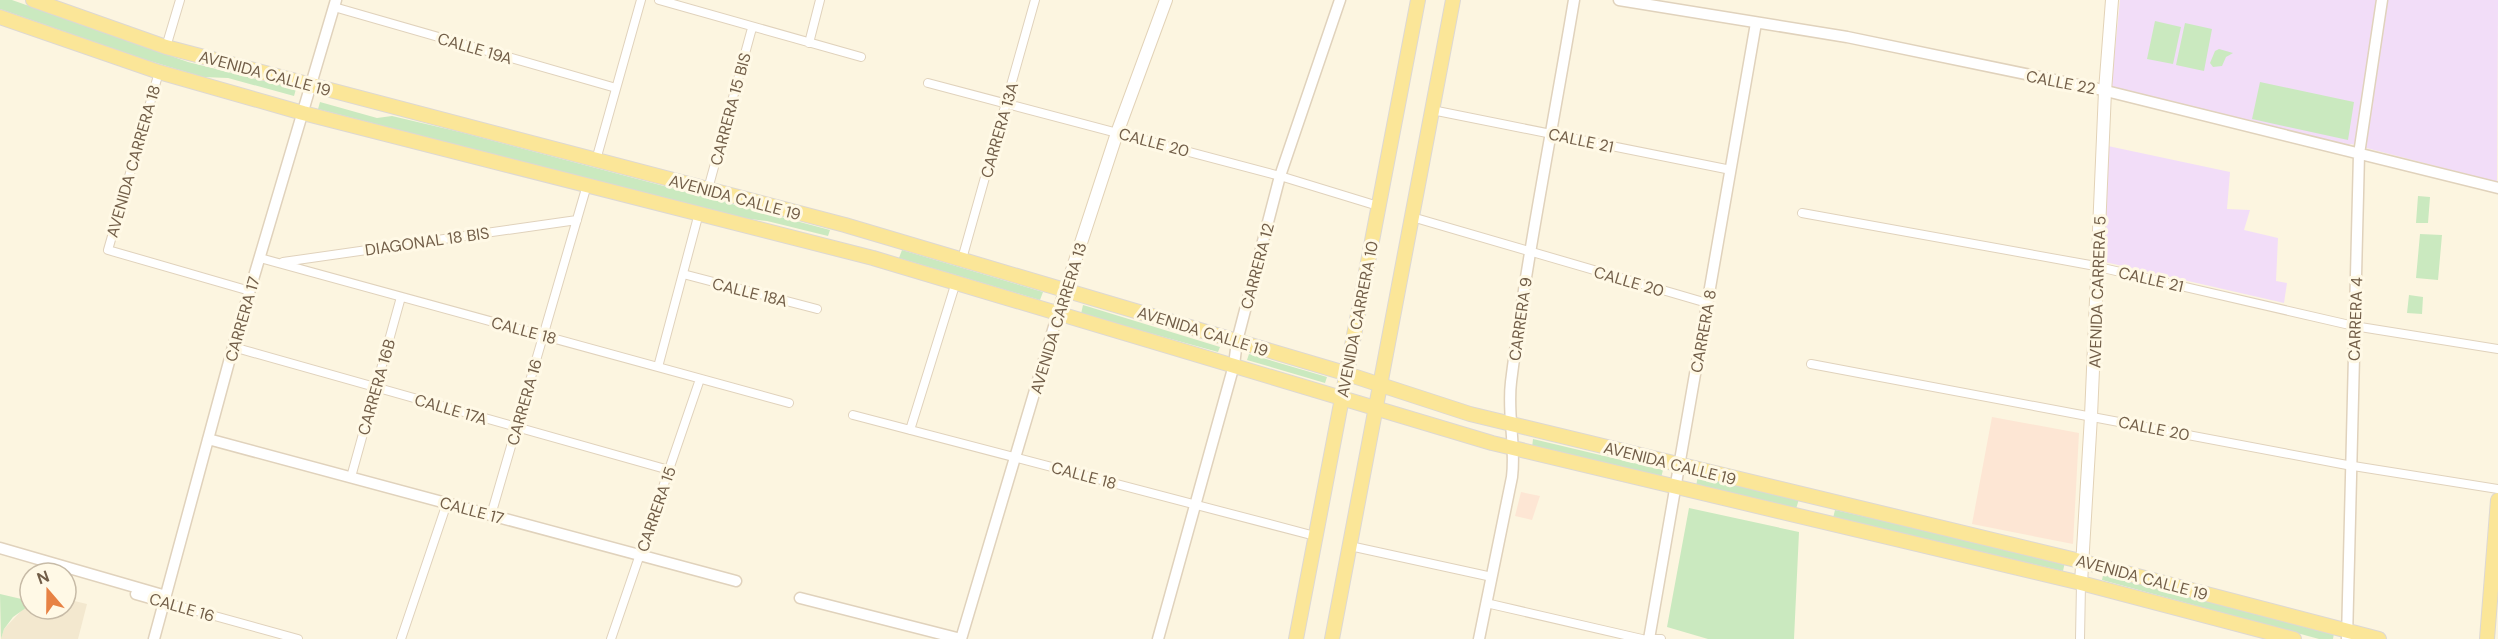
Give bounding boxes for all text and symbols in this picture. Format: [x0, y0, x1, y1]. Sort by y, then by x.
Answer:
street label: CALLE 19A [435, 28, 515, 69]
street label: AVENIDA CALLE 19 [197, 46, 333, 101]
street label: CARRERA 15 BIS [705, 50, 756, 168]
street label: CALLE 22 [2024, 65, 2097, 100]
street label: CARRERA 13A [976, 79, 1023, 180]
street label: AVENIDA CARRERA 18 [102, 82, 165, 240]
street label: CALLE 20 [1116, 123, 1191, 162]
street label: CALLE 21 [1546, 123, 1615, 158]
street label: AVENIDA CALLE 19 [667, 170, 803, 225]
street label: AVENIDA CARRERA 5 [2084, 215, 2111, 369]
street label: CARRERA 12 [1236, 221, 1279, 312]
street label: DIAGONAL 18 BIS [364, 222, 491, 261]
street label: AVENIDA CARRERA 10 [1332, 239, 1383, 399]
street label: AVENIDA CARRERA 13 [1025, 240, 1092, 396]
street label: CALLE 20 [1591, 261, 1666, 302]
street label: CALLE 21 [2116, 262, 2186, 297]
street label: CALLE 18A [710, 273, 790, 312]
street label: CARRERA 17 [220, 274, 265, 364]
street label: CARRERA 9 [1504, 276, 1537, 362]
street label: CARRERA 4 [2344, 276, 2367, 361]
street label: CARRERA 8 [1686, 288, 1721, 374]
street label: AVENIDA CALLE 19 [1135, 302, 1271, 361]
street label: CALLE 18 [489, 312, 559, 349]
street label: CARRERA 16B [353, 337, 400, 438]
street label: CARRERA 16 [502, 356, 547, 448]
street label: CALLE 17A [412, 389, 490, 430]
street label: CALLE 20 [2117, 411, 2191, 446]
street label: AVENIDA CALLE 19 [1601, 437, 1738, 490]
street label: CALLE 18 [1049, 457, 1119, 494]
street label: CARRERA 15 [632, 464, 681, 555]
street label: CALLE 17 [438, 492, 506, 529]
street label: AVENIDA CALLE 19 [2074, 550, 2210, 605]
north arrow [18, 561, 78, 621]
text: N [34, 566, 52, 589]
street label: CALLE 16 [147, 588, 217, 627]

